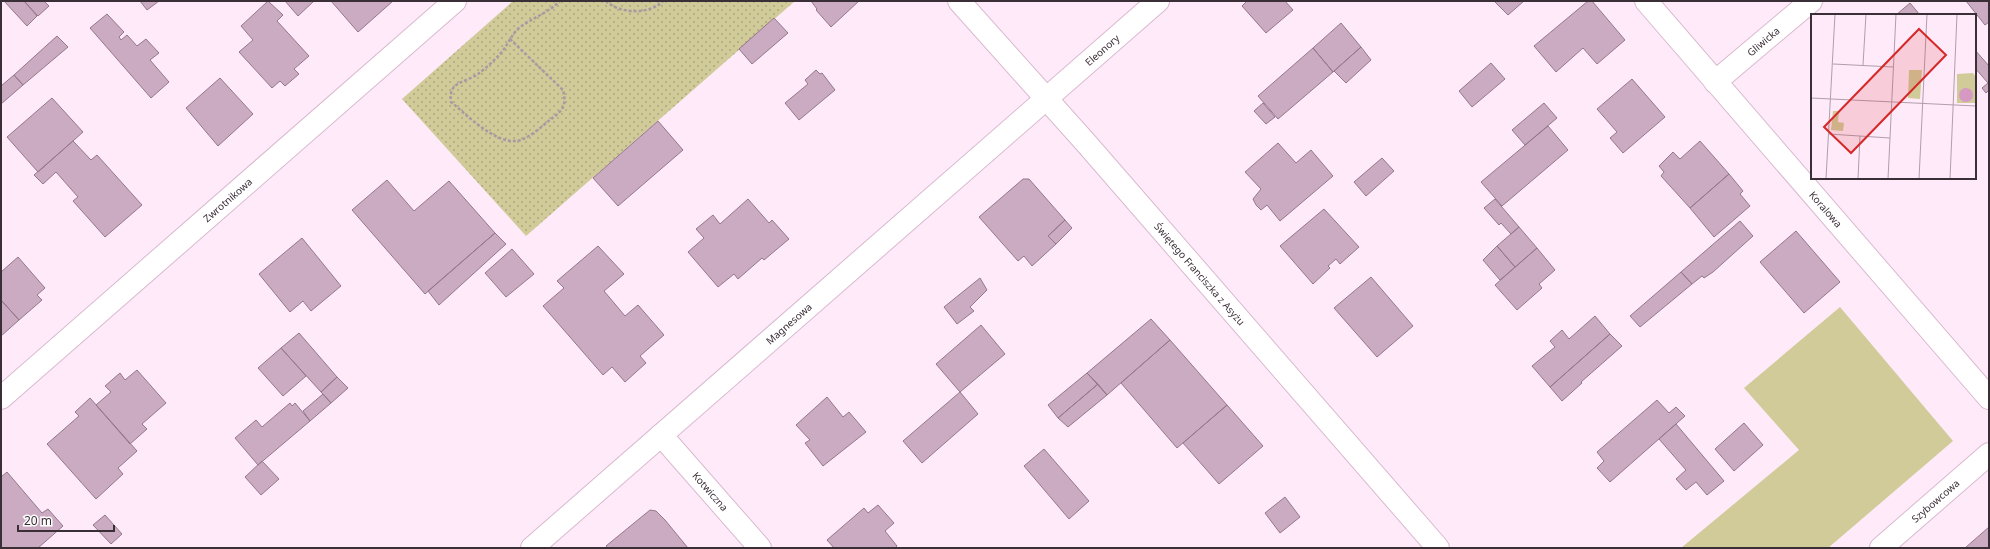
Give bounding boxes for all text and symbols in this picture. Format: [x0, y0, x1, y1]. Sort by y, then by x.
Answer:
inset map [1811, 14, 1976, 179]
street label: Gliwicka [1744, 24, 1782, 59]
street label: Eleonory [1082, 30, 1123, 69]
street label: Zwrotnikowa [200, 175, 255, 225]
street label: Koralowa [1806, 188, 1845, 230]
street label: Świętego Franciszka z Asyżu [1151, 220, 1248, 328]
street label: Magnesowa [763, 300, 815, 348]
street label: Kotwiczna [689, 469, 731, 514]
street label: Szybowcowa [1908, 476, 1962, 526]
scale bar [18, 507, 114, 533]
text: 20 m [24, 512, 52, 529]

